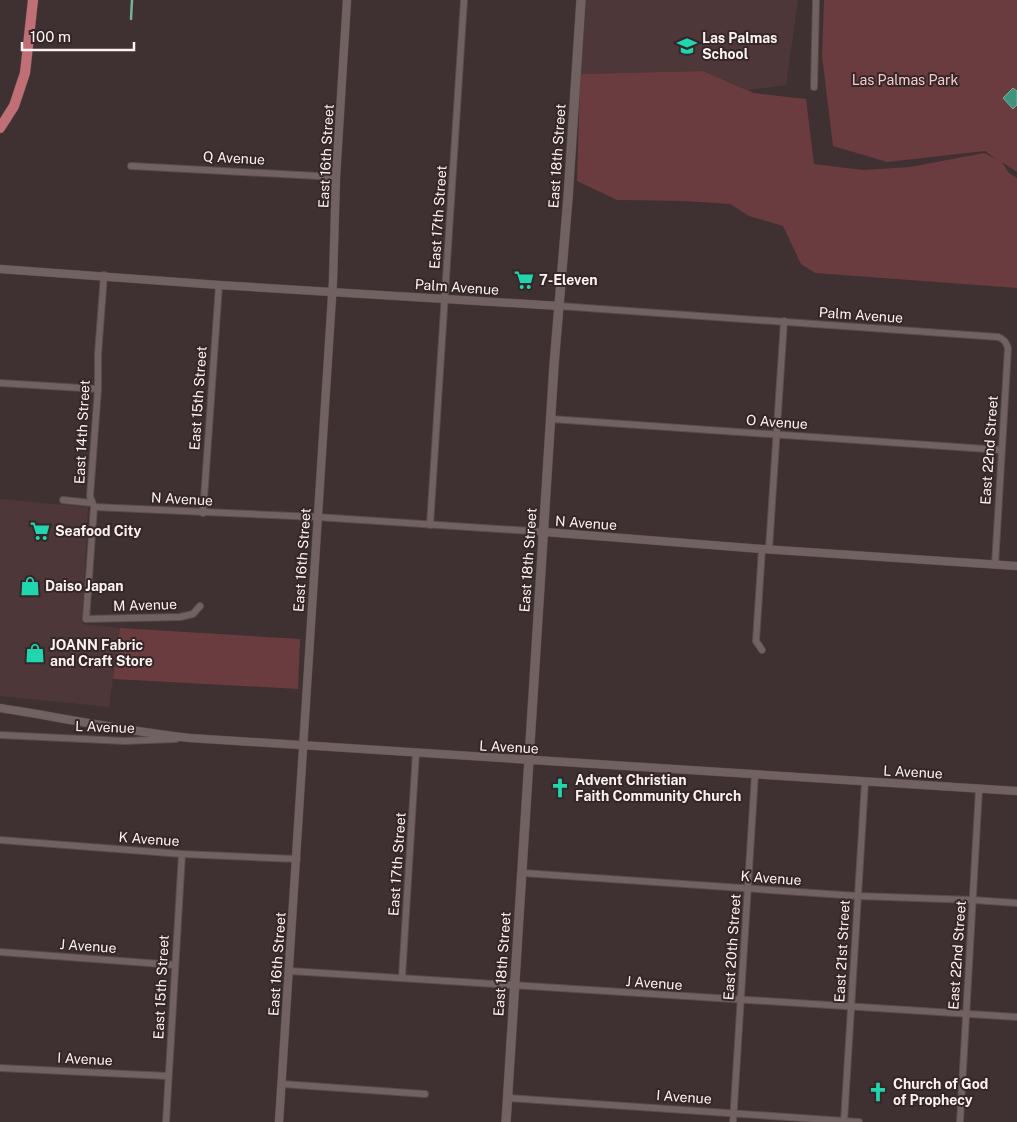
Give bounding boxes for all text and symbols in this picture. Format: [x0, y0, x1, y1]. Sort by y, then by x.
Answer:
scale bar [22, 20, 135, 52]
text: 100 m [30, 28, 71, 45]
place label: Las Palmas School [702, 30, 777, 62]
school or university icon: Las Palmas School [676, 35, 698, 57]
park label: Las Palmas Park [852, 72, 958, 88]
street label: East 18th Street [545, 103, 569, 209]
street label: East 16th Street [315, 104, 337, 208]
street label: Q Avenue [203, 148, 265, 168]
street label: East 17th Street [426, 165, 450, 269]
supermarket icon: 7-Eleven [513, 269, 535, 291]
place label: 7-Eleven [539, 272, 598, 288]
street label: Palm Avenue [414, 276, 500, 298]
street label: Palm Avenue [818, 304, 904, 326]
street label: East 15th Street [186, 345, 210, 451]
street label: East 14th Street [71, 379, 93, 485]
street label: East 22nd Street [977, 395, 1001, 505]
street label: O Avenue [746, 412, 808, 432]
street label: N Avenue [151, 489, 213, 509]
street label: East 16th Street [290, 507, 314, 613]
street label: East 18th Street [516, 507, 540, 613]
street label: N Avenue [554, 513, 618, 533]
supermarket icon: Seafood City [29, 520, 51, 542]
place label: Seafood City [55, 523, 141, 539]
shop icon: Daiso Japan [19, 575, 41, 597]
place label: Daiso Japan [45, 578, 124, 594]
street label: M Avenue [113, 596, 177, 614]
place label: JOANN Fabric and Craft Store [50, 637, 153, 669]
shop icon: JOANN Fabric and Craft Store [24, 642, 46, 664]
street label: L Avenue [75, 718, 135, 736]
street label: L Avenue [479, 737, 539, 757]
street label: L Avenue [883, 762, 943, 782]
place label: Advent Christian Faith Community Church [575, 772, 741, 804]
church icon: Advent Christian Faith Community Church [549, 777, 571, 799]
street label: East 17th Street [385, 812, 409, 916]
street label: K Avenue [118, 829, 180, 849]
street label: K Avenue [740, 868, 802, 888]
street label: East 20th Street [720, 893, 744, 1001]
street label: East 21st Street [831, 899, 853, 1003]
street label: East 22nd Street [945, 900, 969, 1010]
street label: East 16th Street [265, 911, 289, 1017]
street label: East 18th Street [490, 911, 514, 1017]
street label: East 15th Street [150, 934, 172, 1040]
street label: J Avenue [59, 936, 117, 956]
street label: J Avenue [625, 973, 683, 993]
street label: I Avenue [57, 1050, 113, 1068]
place label: Church of God of Prophecy [893, 1076, 988, 1108]
church icon: Church of God of Prophecy [867, 1081, 889, 1103]
street label: I Avenue [656, 1087, 712, 1107]

